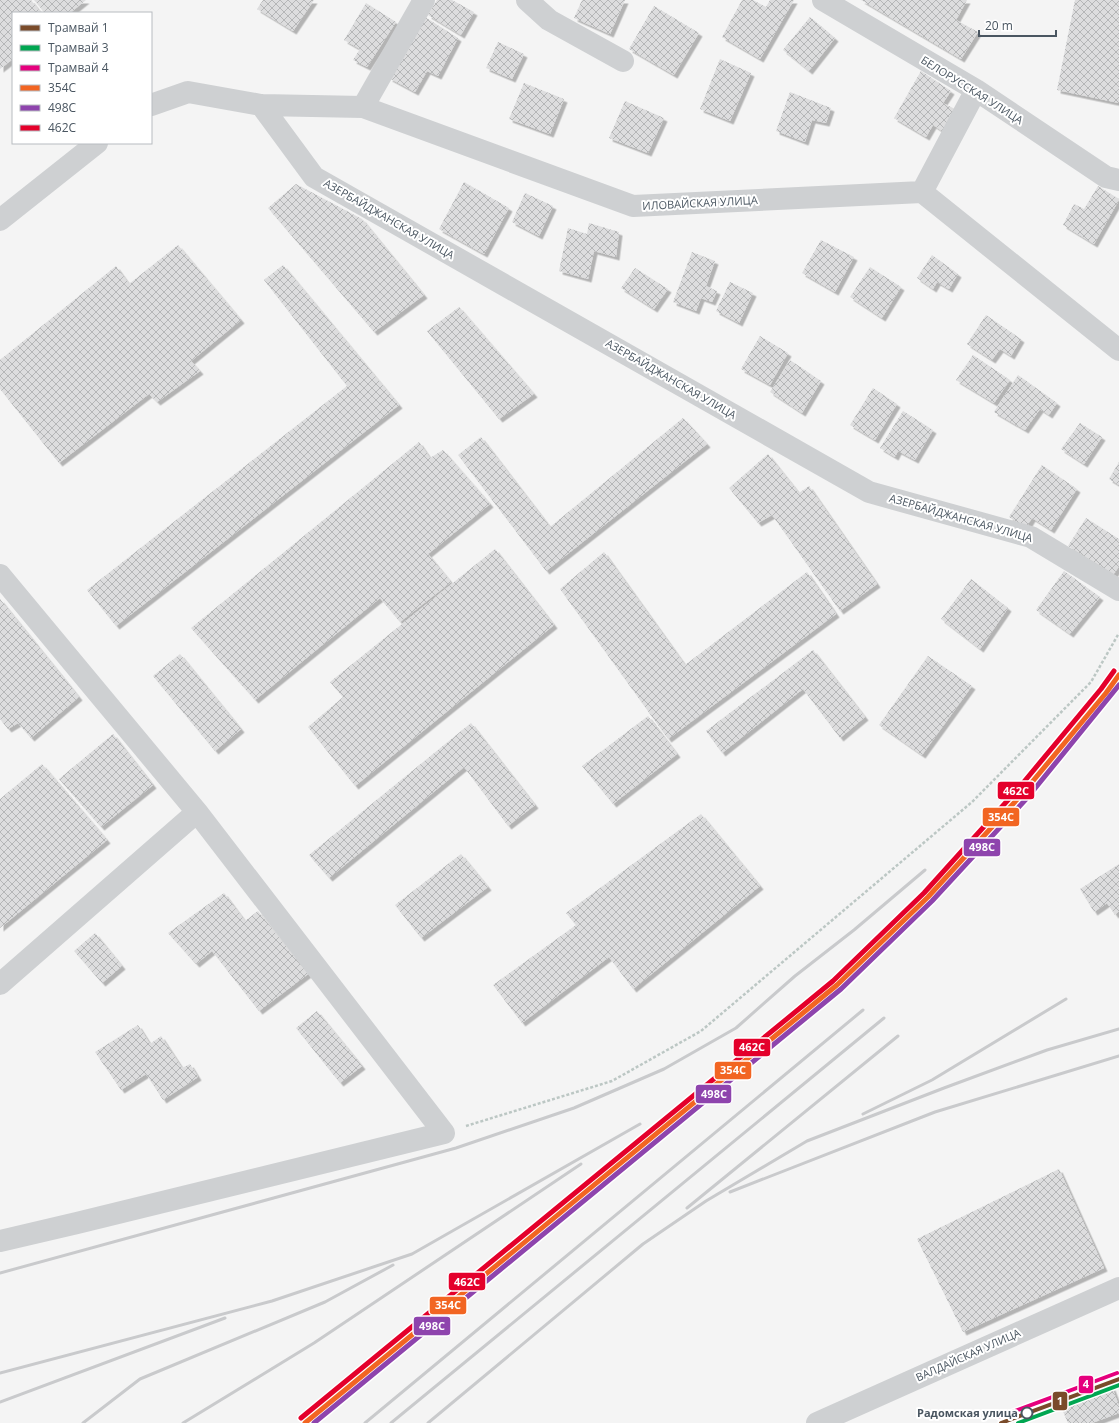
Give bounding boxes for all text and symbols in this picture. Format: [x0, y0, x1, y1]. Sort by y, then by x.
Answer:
legend [12, 12, 152, 144]
scale bar [979, 12, 1056, 38]
text: 20 m [985, 17, 1013, 34]
text: Трамвай 1 [48, 19, 109, 36]
text: Трамвай 3 [48, 39, 109, 56]
street label: БЕЛОРУССКАЯ УЛИЦА [918, 52, 1026, 127]
text: Трамвай 4 [48, 59, 109, 76]
text: 354С [48, 79, 77, 96]
text: 498С [48, 99, 77, 116]
text: 462С [48, 119, 77, 136]
street label: АЗЕРБАЙДЖАНСКАЯ УЛИЦА [321, 175, 457, 262]
street label: ИЛОВАЙСКАЯ УЛИЦА [642, 192, 758, 213]
street label: АЗЕРБАЙДЖАНСКАЯ УЛИЦА [603, 335, 739, 422]
street label: АЗЕРБАЙДЖАНСКАЯ УЛИЦА [888, 490, 1035, 545]
line badge: 462С [997, 781, 1035, 800]
text: 462С [1003, 783, 1029, 798]
line badge: 354С [982, 807, 1020, 827]
text: 354С [988, 809, 1014, 824]
line badge: 498С [963, 838, 1001, 857]
text: 498С [969, 839, 995, 854]
line badge: 462С [733, 1038, 771, 1057]
text: 462С [739, 1039, 765, 1054]
line badge: 354С [714, 1061, 752, 1080]
text: 354С [720, 1062, 746, 1077]
line badge: 498С [695, 1084, 732, 1104]
text: 498С [701, 1086, 727, 1101]
line badge: 462С [448, 1272, 486, 1291]
text: 462С [454, 1274, 480, 1289]
line badge: 354С [429, 1296, 467, 1315]
text: 354С [435, 1297, 461, 1312]
line badge: 498С [413, 1316, 451, 1336]
text: 498С [419, 1318, 445, 1333]
street label: ВАЛДАЙСКАЯ УЛИЦА [913, 1325, 1022, 1384]
line badge: 4 [1078, 1375, 1094, 1394]
text: 4 [1083, 1376, 1090, 1391]
line badge: 1 [1052, 1391, 1068, 1411]
text: 1 [1057, 1393, 1063, 1408]
place label: Радомская улица [917, 1405, 1018, 1420]
marker: Радомская улица [1020, 1406, 1034, 1420]

